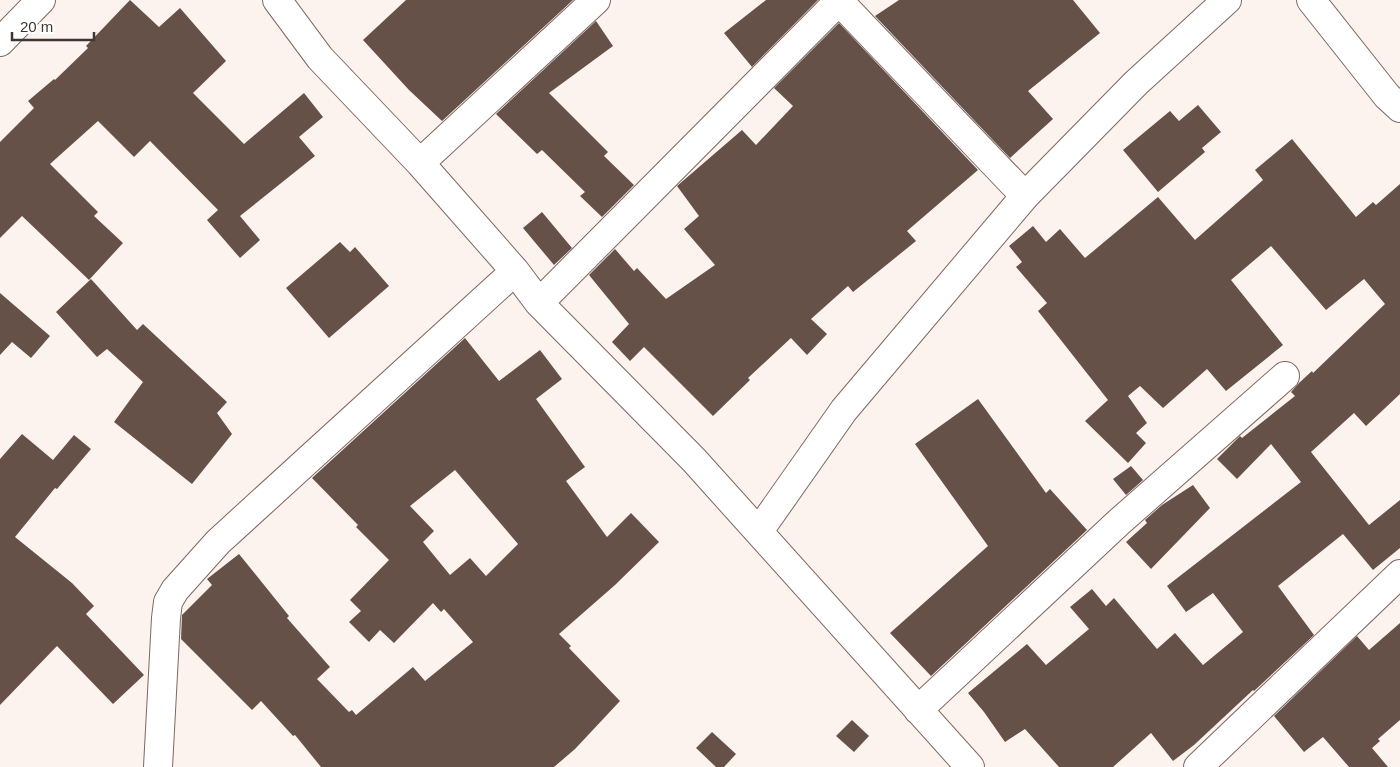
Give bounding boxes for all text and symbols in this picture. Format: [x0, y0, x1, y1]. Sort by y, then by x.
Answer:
scale bar [12, 10, 95, 42]
text: 20 m [20, 18, 53, 35]

